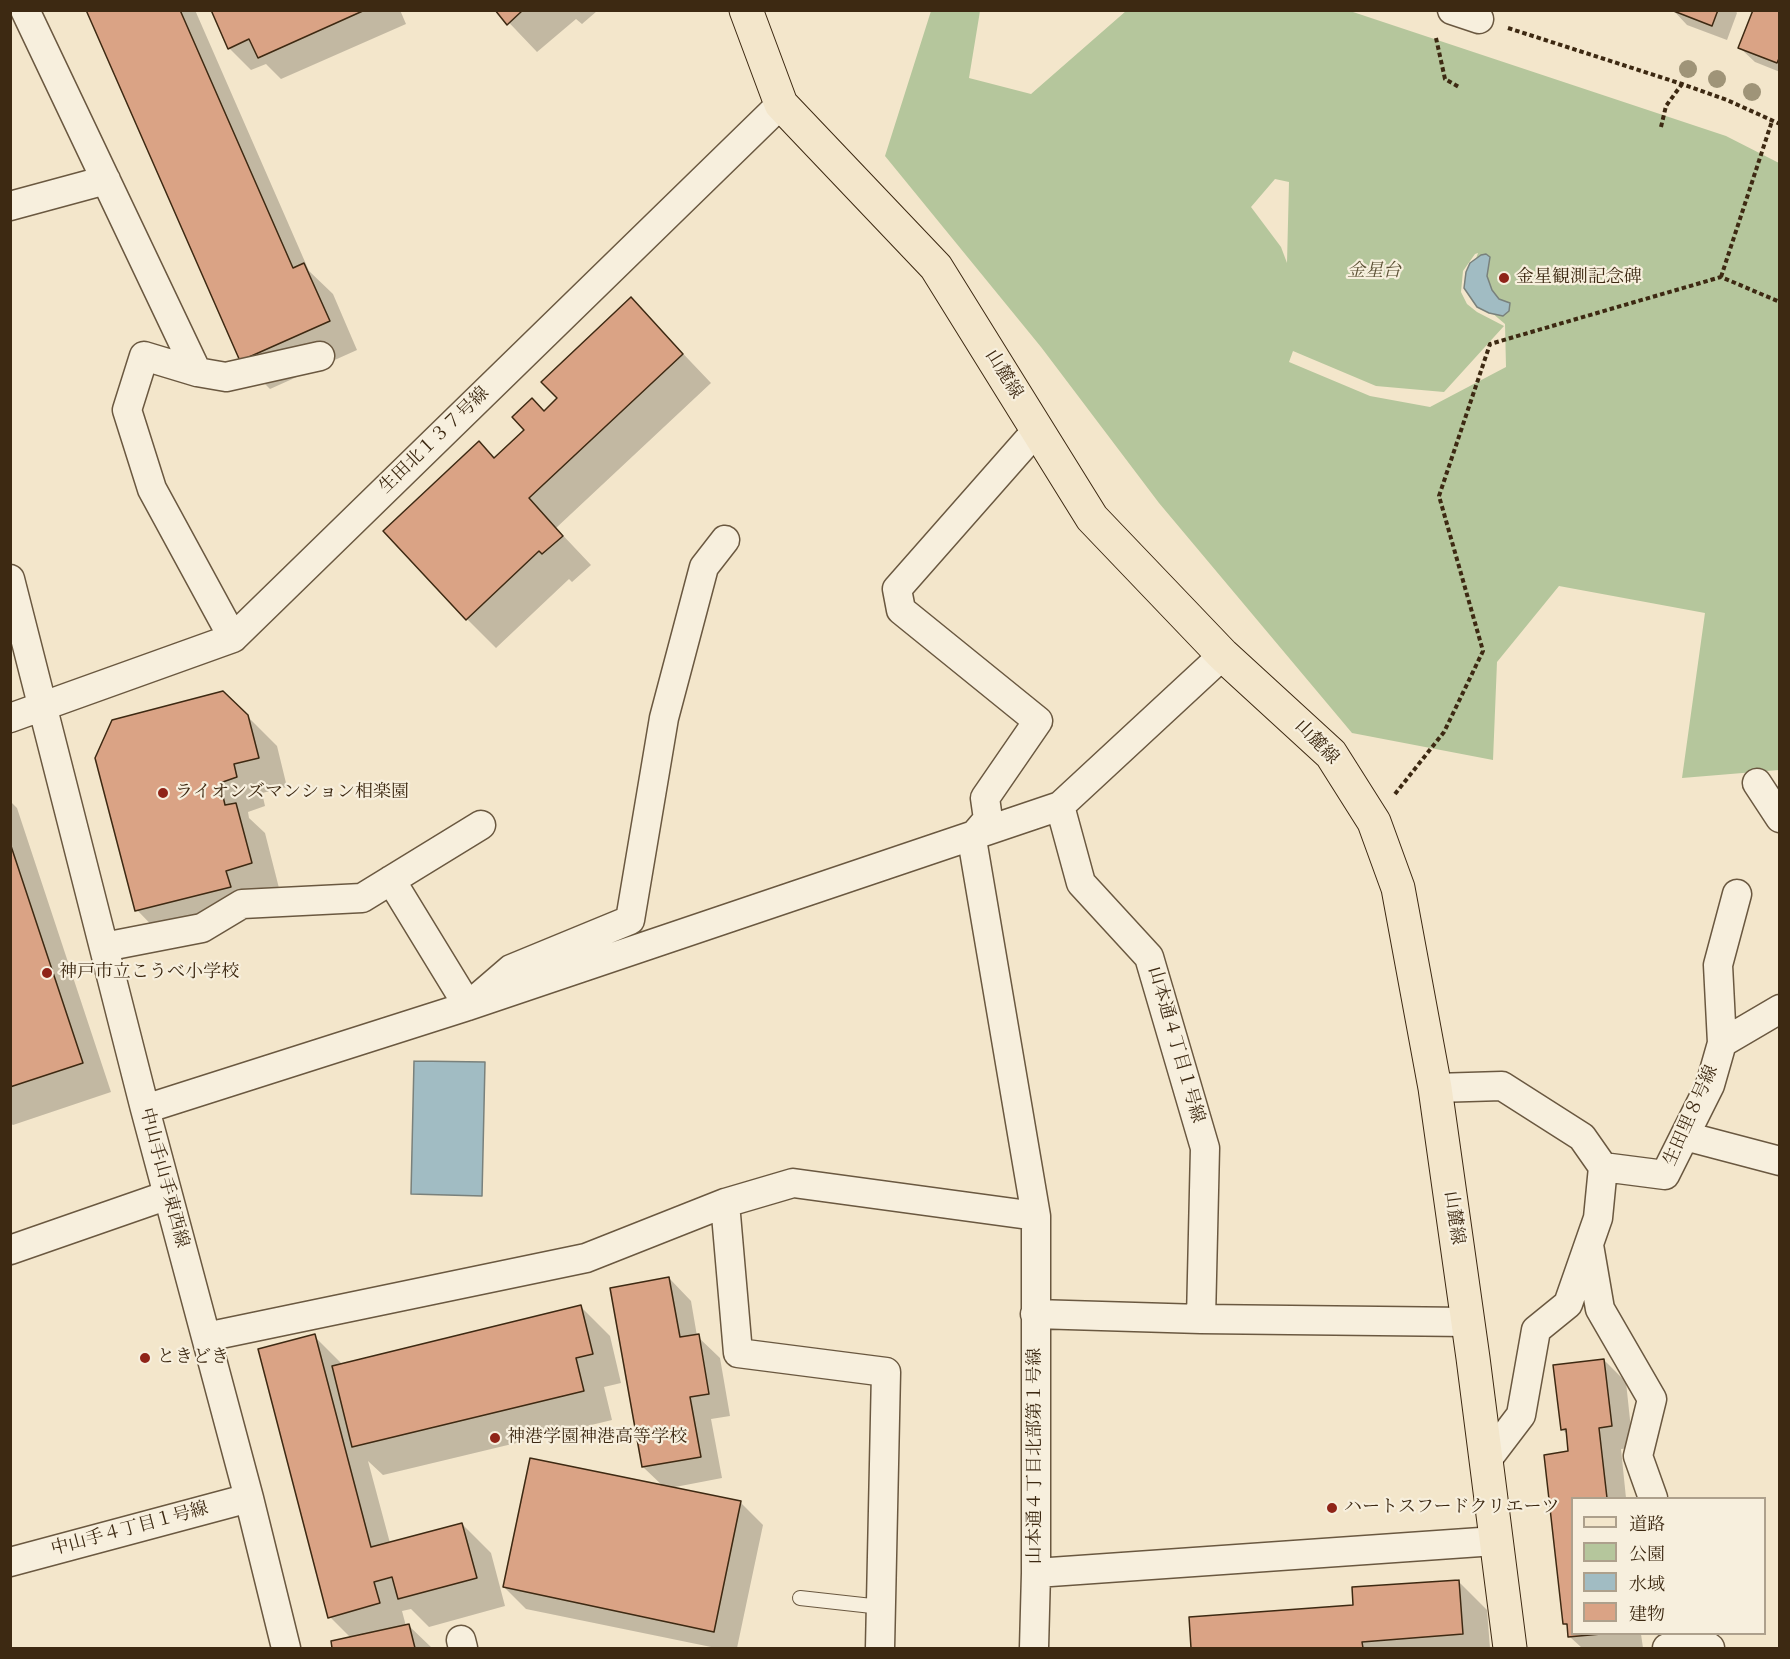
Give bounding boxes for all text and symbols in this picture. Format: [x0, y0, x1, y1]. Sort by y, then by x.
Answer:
park label: 金星台 [1347, 261, 1401, 283]
place label: 金星観測記念碑 [1516, 267, 1642, 289]
marker: 金星観測記念碑 [1497, 271, 1511, 285]
street label: 山麓線 [980, 346, 1026, 404]
street label: 生田北１３７号線 [376, 383, 494, 499]
street label: 山麓線 [1289, 716, 1343, 770]
place label: ライオンズマンション相楽園 [175, 782, 409, 804]
marker: ライオンズマンション相楽園 [156, 786, 170, 800]
place label: 神戸市立こうべ小学校 [59, 962, 239, 984]
street label: 山本通４丁目１号線 [1142, 964, 1208, 1126]
marker: 神戸市立こうべ小学校 [40, 966, 54, 980]
street label: 生田里８号線 [1660, 1062, 1724, 1170]
street label: 中山手山手東西線 [134, 1106, 192, 1250]
street label: 山麓線 [1439, 1190, 1467, 1246]
place label: ときどき [157, 1347, 229, 1369]
street label: 山本通４丁目北部第１号線 [1025, 1348, 1047, 1564]
marker: ときどき [138, 1351, 152, 1365]
place label: 神港学園神港高等学校 [507, 1427, 687, 1449]
marker: 神港学園神港高等学校 [488, 1431, 502, 1445]
place label: ハートスフードクリエーツ [1344, 1497, 1559, 1519]
legend [1571, 1497, 1766, 1635]
street label: 中山手４丁目１号線 [49, 1499, 211, 1561]
marker: ハートスフードクリエーツ [1325, 1501, 1339, 1515]
text: 道路 [1629, 1514, 1665, 1536]
text: 公園 [1629, 1544, 1665, 1566]
text: 水域 [1629, 1574, 1665, 1596]
text: 建物 [1629, 1604, 1665, 1626]

